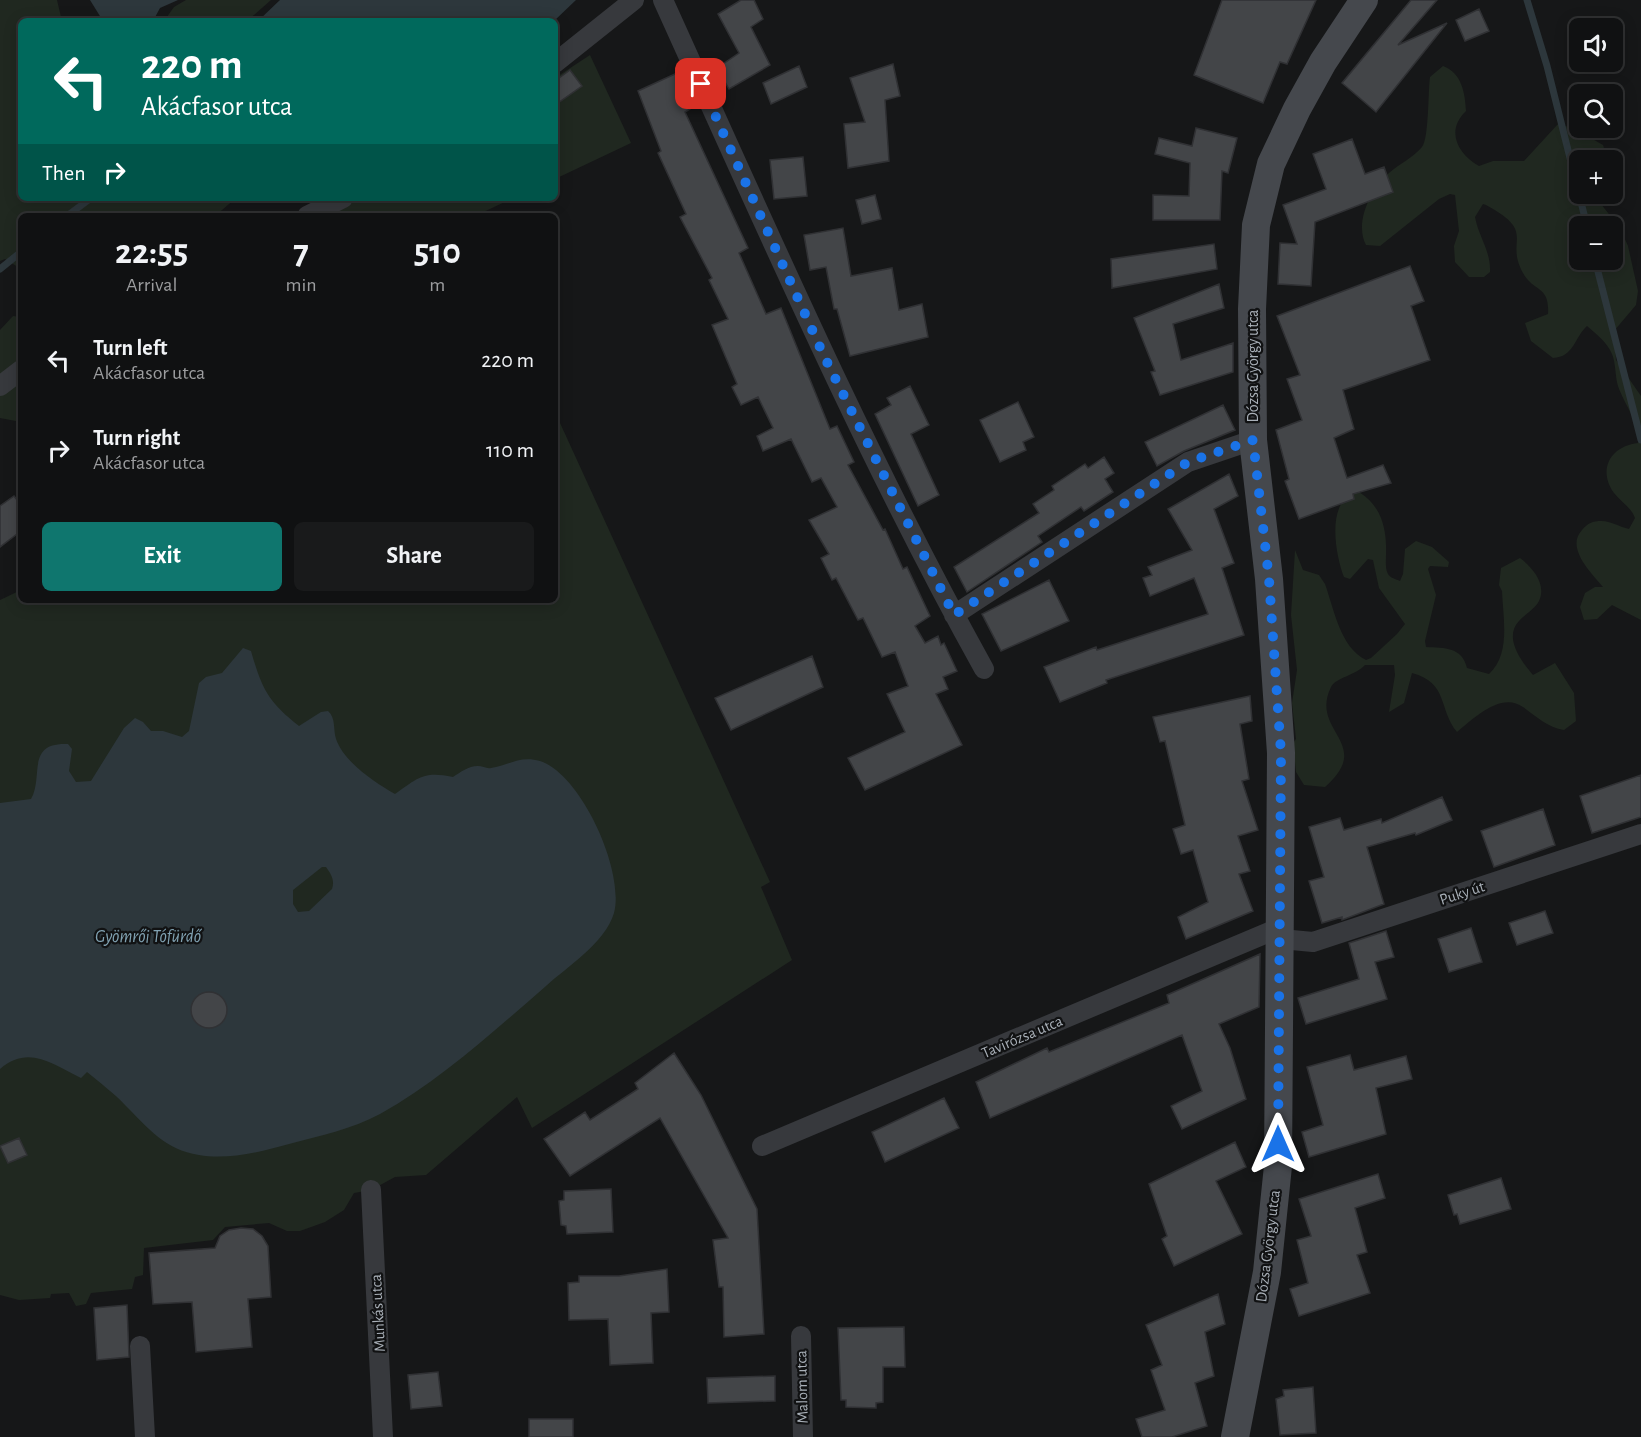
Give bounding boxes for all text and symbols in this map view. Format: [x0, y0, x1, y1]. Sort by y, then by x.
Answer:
map controls [1569, 18, 1623, 270]
button: sound [1569, 18, 1623, 72]
icon: left [42, 42, 120, 120]
text: 220 m [141, 44, 243, 86]
pin [675, 58, 726, 109]
icon: arrive [684, 67, 717, 100]
button: search [1569, 84, 1623, 138]
text: Akácfasor utca [141, 93, 292, 120]
button: + [1569, 150, 1623, 204]
icon: right [98, 156, 131, 189]
text: Then [42, 162, 86, 184]
button: − [1569, 216, 1623, 270]
text: 22:55 [115, 234, 188, 270]
text: 7 [293, 234, 309, 270]
text: 510 [414, 234, 461, 270]
text: Arrival [126, 275, 177, 295]
text: min [285, 275, 317, 295]
text: m [429, 275, 445, 295]
street label: Dózsa György utca [1245, 310, 1262, 422]
text: Turn left [93, 337, 167, 359]
icon: left [42, 344, 75, 377]
text: 220 m [481, 349, 534, 371]
text: Akácfasor utca [93, 363, 205, 383]
text: Turn right [93, 427, 180, 449]
icon: right [42, 434, 75, 467]
text: 110 m [486, 439, 534, 461]
text: Akácfasor utca [93, 453, 205, 473]
button: Exit [42, 522, 282, 591]
button: Share [294, 522, 534, 591]
street label: Puky út [1438, 878, 1487, 909]
water label: Gyömrői Tófürdő [95, 928, 203, 946]
street label: Tavirózsa utca [979, 1013, 1065, 1061]
position arrow [1246, 1112, 1310, 1176]
street label: Dózsa György utca [1253, 1189, 1284, 1303]
street label: Munkás utca [368, 1274, 388, 1352]
street label: Malom utca [793, 1350, 811, 1424]

